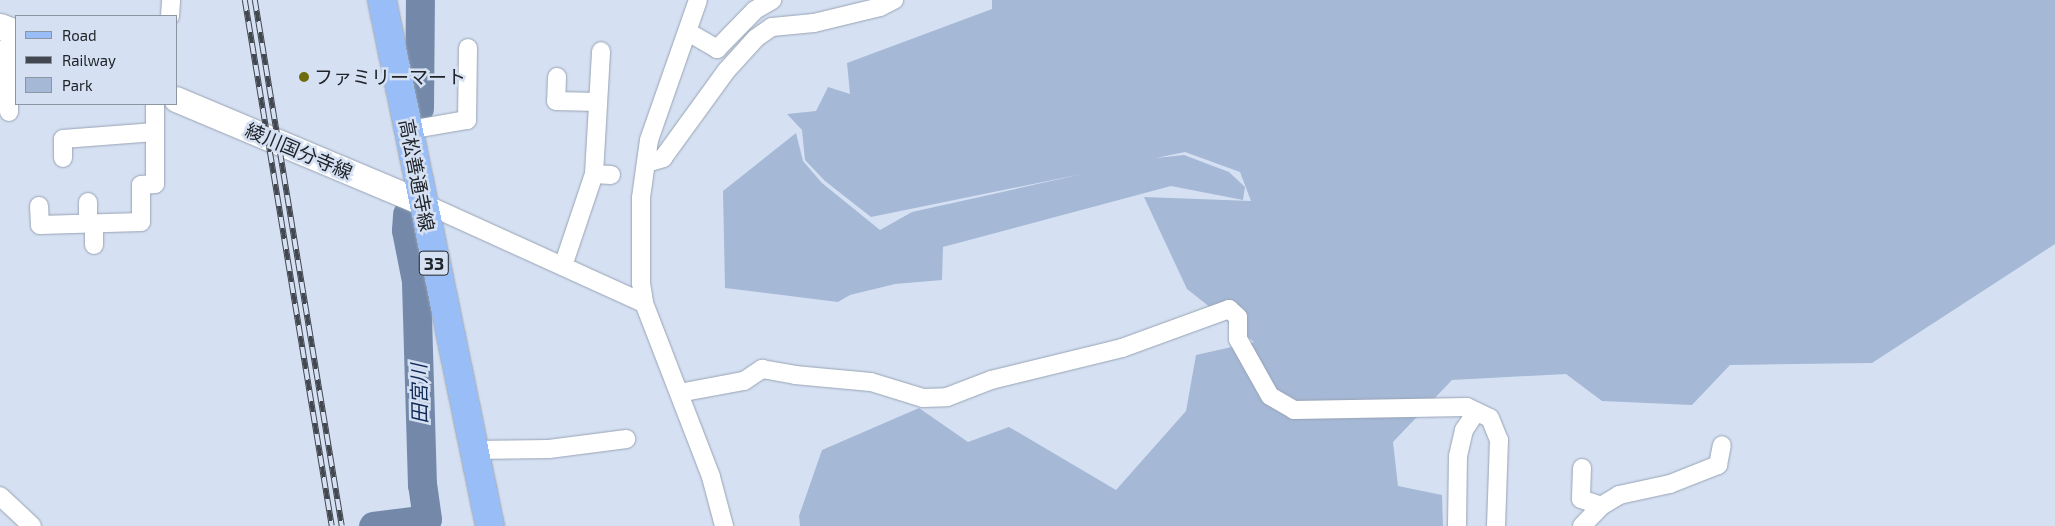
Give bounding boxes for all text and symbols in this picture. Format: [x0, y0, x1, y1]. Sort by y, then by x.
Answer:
legend [15, 15, 178, 105]
text: Road [62, 26, 97, 44]
text: Railway [62, 51, 116, 69]
place label: ファミリーマート [314, 66, 466, 88]
marker: ファミリーマート [298, 71, 310, 83]
text: Park [62, 76, 93, 94]
street label: 高松善通寺線 [395, 117, 439, 233]
street label: 綾川国分寺線 [242, 118, 356, 184]
road number: 33 [418, 248, 450, 278]
water label: 田宮川 [406, 364, 432, 424]

